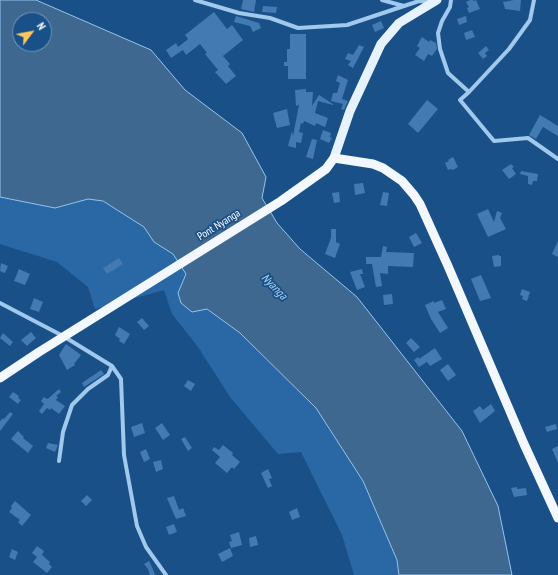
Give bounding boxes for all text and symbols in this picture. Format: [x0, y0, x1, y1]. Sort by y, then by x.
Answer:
north arrow [12, 12, 52, 52]
text: N [34, 20, 49, 32]
street label: Pont Nyanga [195, 207, 243, 243]
water label: Nyanga [258, 271, 290, 303]

